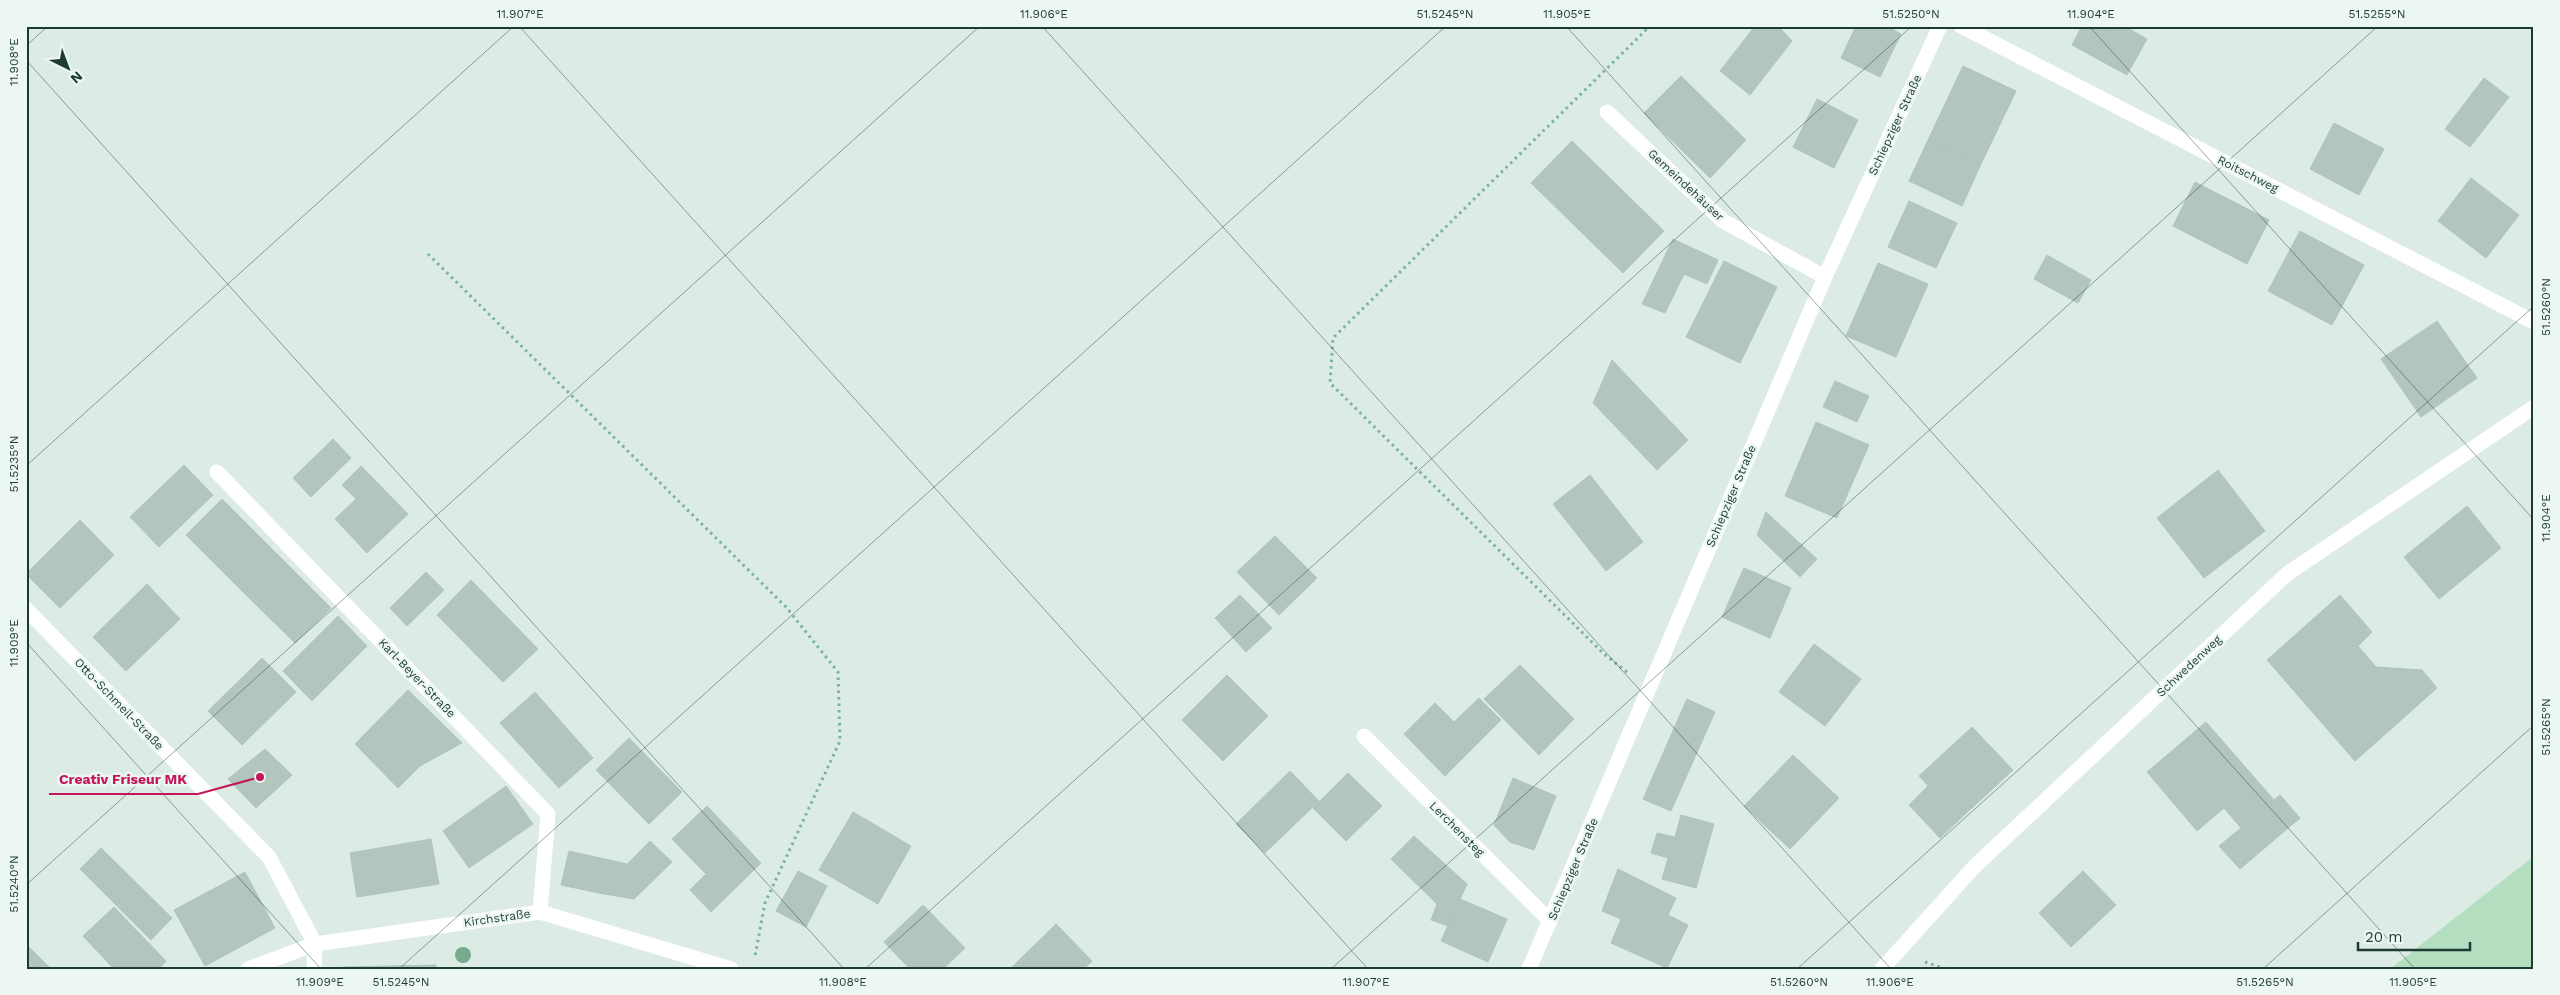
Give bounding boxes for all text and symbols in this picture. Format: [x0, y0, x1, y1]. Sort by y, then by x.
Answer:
text: 11.907°E [496, 7, 544, 21]
text: 11.906°E [1020, 7, 1068, 21]
text: 51.5245°N [1416, 7, 1474, 21]
text: 11.905°E [1543, 7, 1591, 21]
text: 51.5250°N [1882, 7, 1940, 21]
text: 11.904°E [2067, 7, 2115, 21]
text: 51.5255°N [2348, 7, 2406, 21]
text: 11.908°E [7, 38, 21, 86]
north arrow [42, 42, 92, 92]
text: N [67, 68, 86, 87]
street label: Schiepziger Straße [1866, 72, 1925, 178]
street label: Gemeindehäuser [1645, 146, 1727, 224]
street label: Roitschweg [2215, 153, 2281, 196]
text: 51.5260°N [2539, 278, 2553, 336]
text: 51.5235°N [7, 435, 21, 493]
street label: Schiepziger Straße [1703, 443, 1759, 549]
text: 11.904°E [2539, 494, 2553, 542]
text: 11.909°E [7, 619, 21, 667]
street label: Schwedenweg [2154, 632, 2225, 700]
street label: Karl-Beyer-Straße [376, 635, 458, 721]
street label: Otto-Schmeil-Straße [71, 655, 167, 753]
text: 51.5265°N [2539, 698, 2553, 756]
callout: Creativ Friseur MK [49, 765, 198, 794]
text: Creativ Friseur MK [59, 771, 187, 787]
street label: Lerchensteg [1427, 799, 1488, 860]
street label: Schiepziger Straße [1545, 816, 1601, 922]
text: 51.5240°N [7, 855, 21, 913]
street label: Kirchstraße [463, 906, 531, 930]
scale bar [2358, 920, 2470, 952]
text: 20 m [2365, 928, 2403, 946]
text: 11.909°E [296, 975, 344, 989]
text: 51.5245°N [372, 975, 430, 989]
text: 11.908°E [819, 975, 867, 989]
text: 11.907°E [1342, 975, 1390, 989]
text: 51.5260°N [1770, 975, 1828, 989]
text: 11.906°E [1866, 975, 1914, 989]
text: 51.5265°N [2236, 975, 2294, 989]
text: 11.905°E [2389, 975, 2437, 989]

